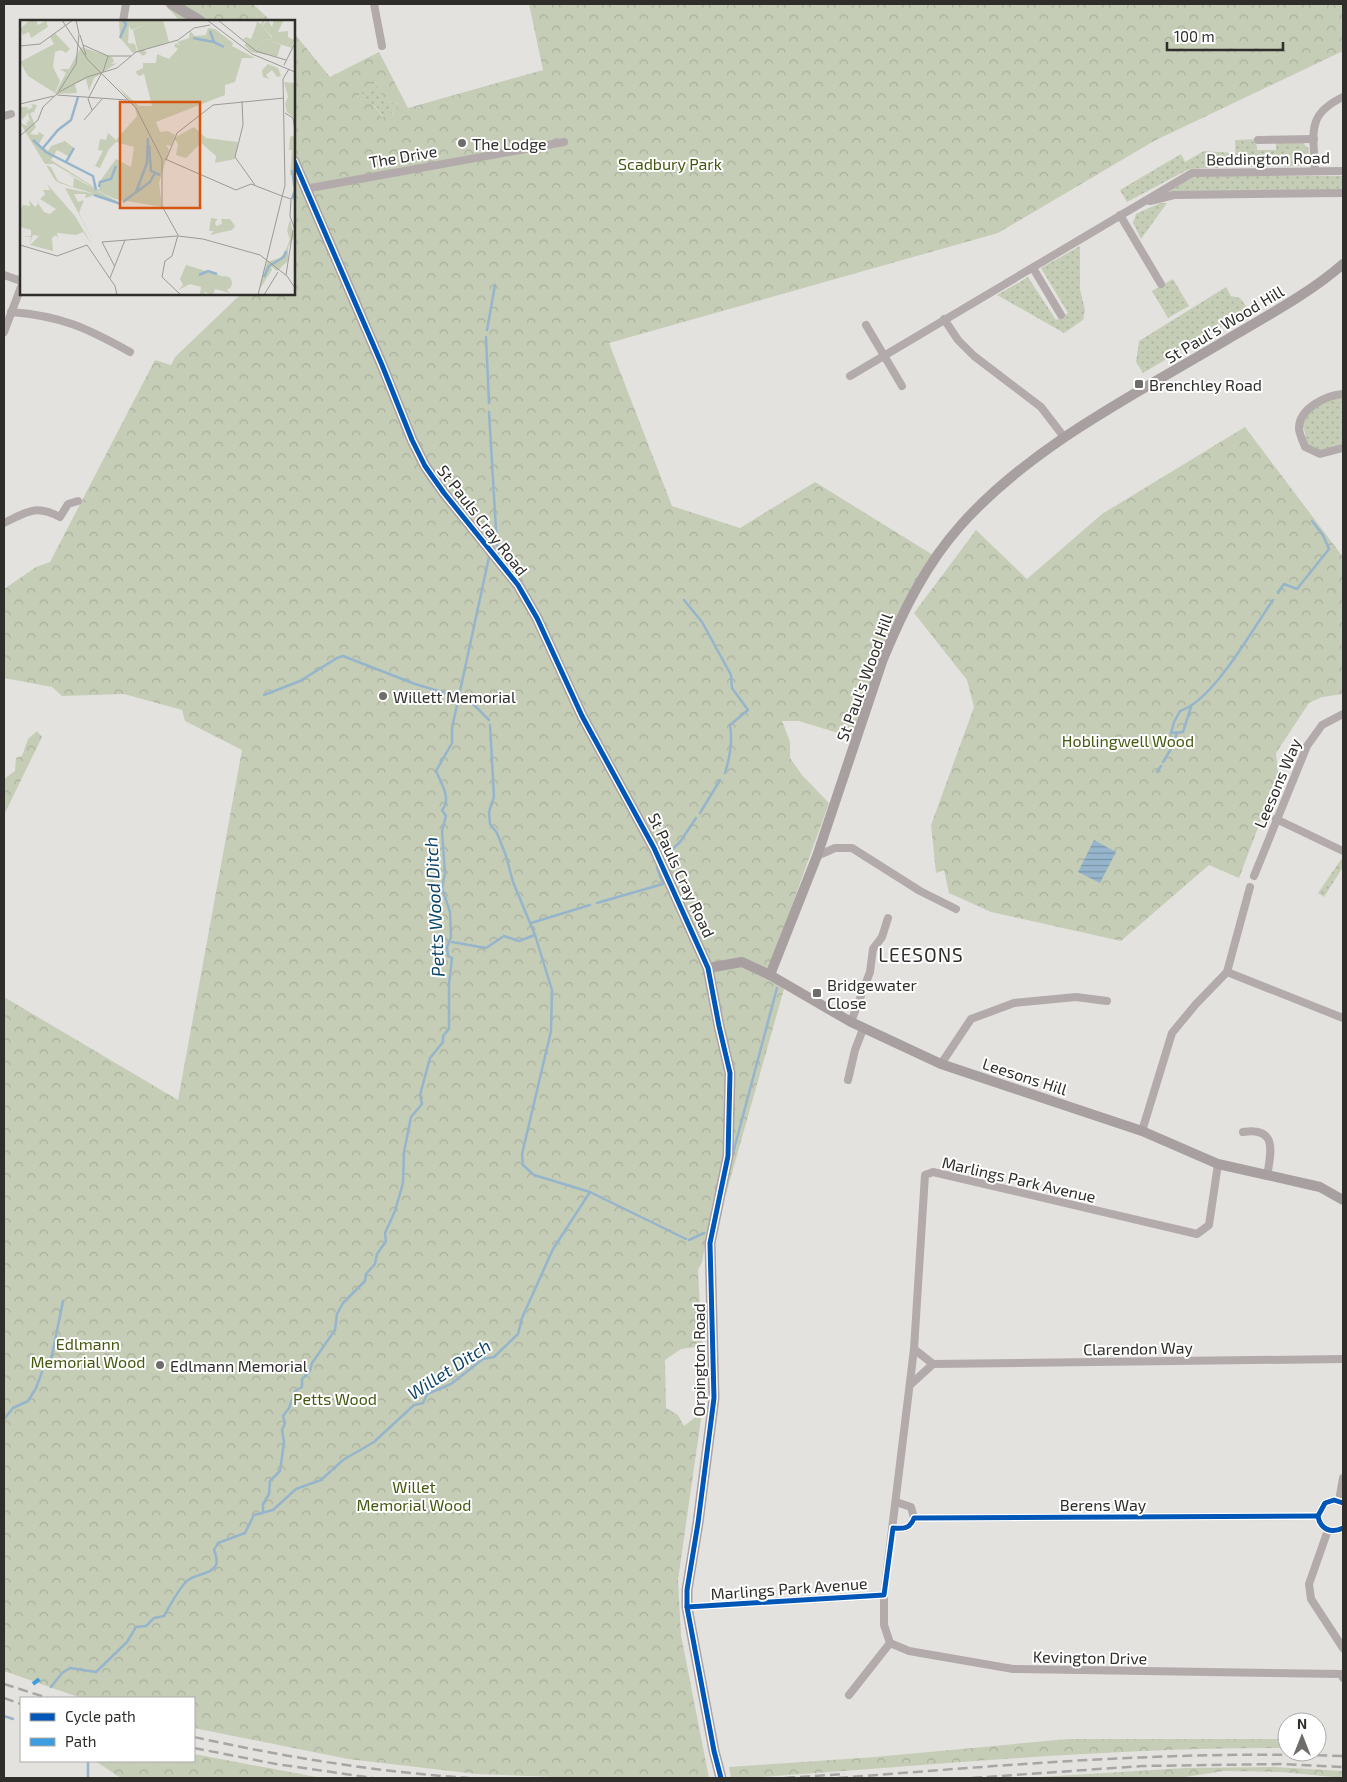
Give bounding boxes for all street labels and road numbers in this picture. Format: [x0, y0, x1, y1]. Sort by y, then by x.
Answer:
street label: The Drive [367, 141, 439, 171]
street label: Beddington Road [1206, 147, 1330, 169]
street label: St Paul's Wood Hill [1161, 281, 1287, 367]
street label: St Pauls Cray Road [434, 461, 532, 579]
street label: St Paul's Wood Hill [832, 610, 896, 744]
street label: Leesons Way [1250, 735, 1305, 831]
street label: St Pauls Cray Road [645, 810, 719, 940]
street label: Leesons Hill [980, 1053, 1070, 1099]
street label: Marlings Park Avenue [940, 1152, 1098, 1206]
street label: Orpington Road [689, 1303, 708, 1417]
street label: Clarendon Way [1083, 1338, 1194, 1358]
street label: Berens Way [1060, 1495, 1147, 1514]
street label: Marlings Park Avenue [710, 1573, 868, 1603]
street label: Kevington Drive [1033, 1647, 1147, 1667]

